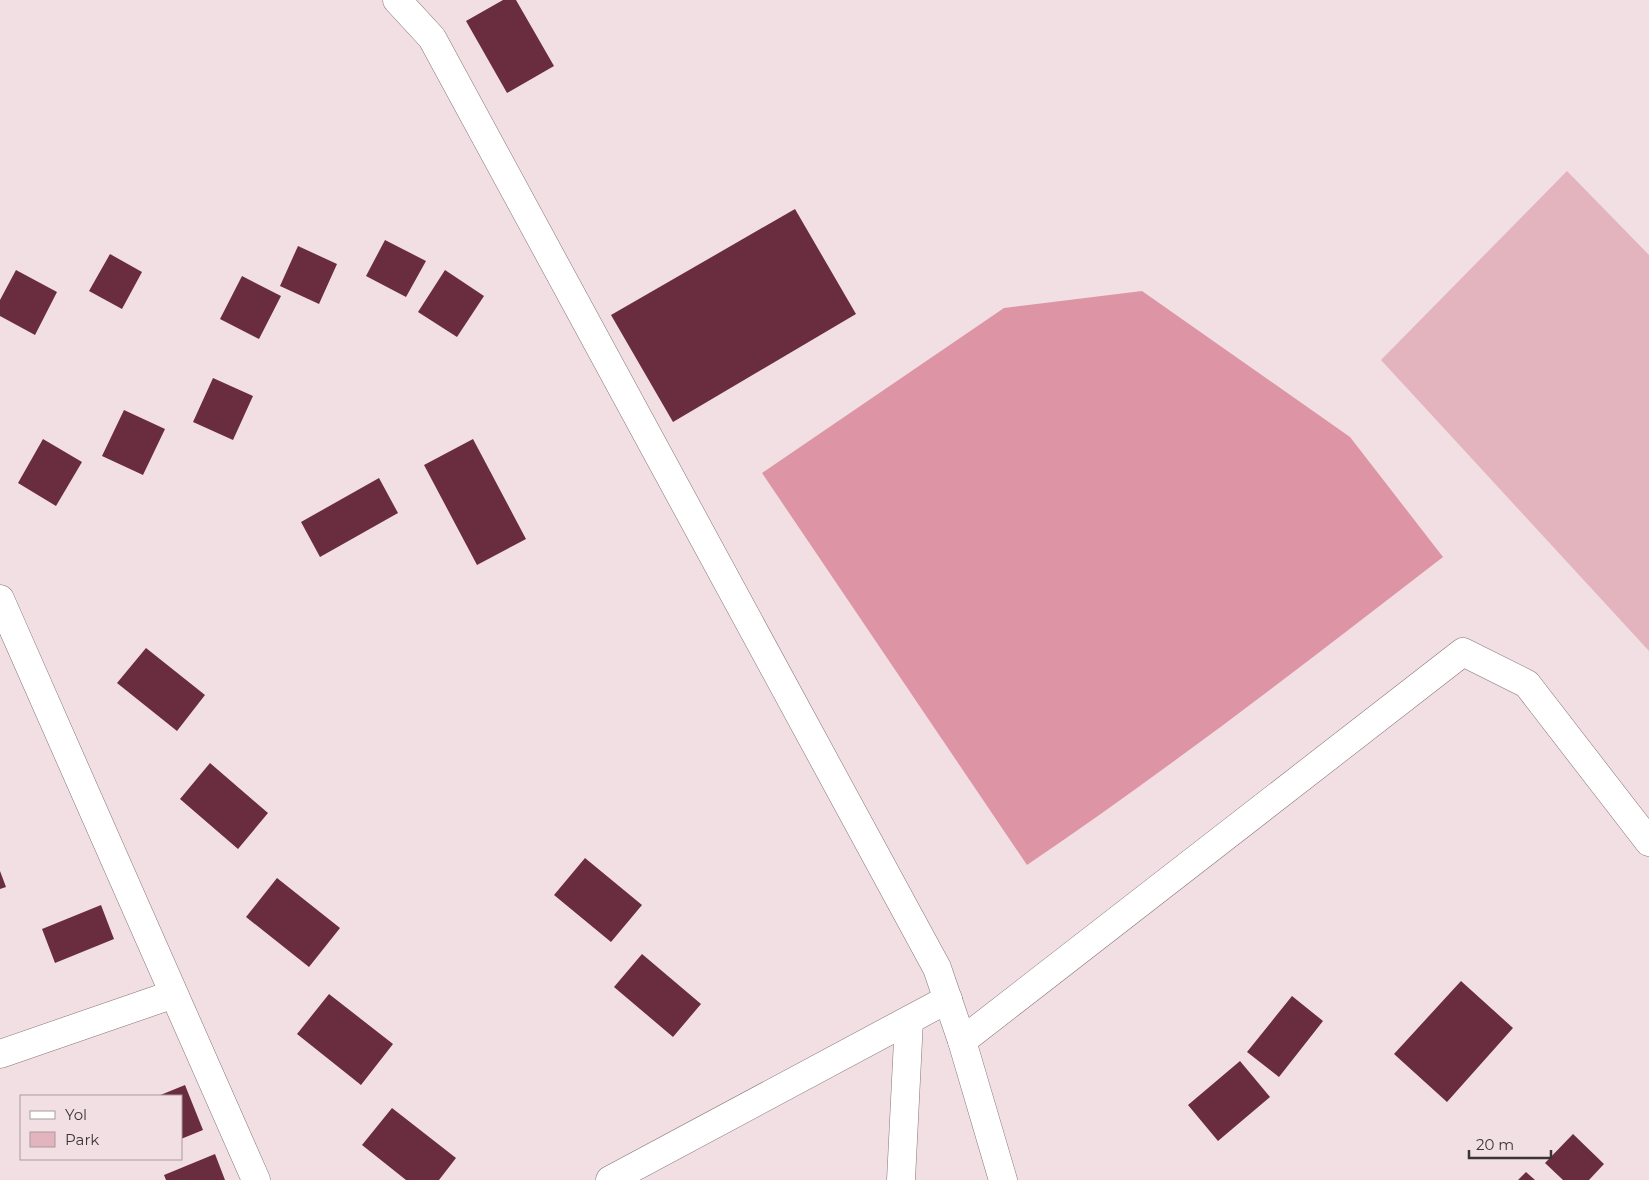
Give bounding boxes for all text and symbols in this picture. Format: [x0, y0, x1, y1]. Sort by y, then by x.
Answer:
legend [20, 1095, 182, 1160]
text: Yol [65, 1105, 87, 1124]
scale bar [1469, 1128, 1552, 1160]
text: Park [65, 1130, 99, 1149]
text: 20 m [1476, 1135, 1514, 1154]

